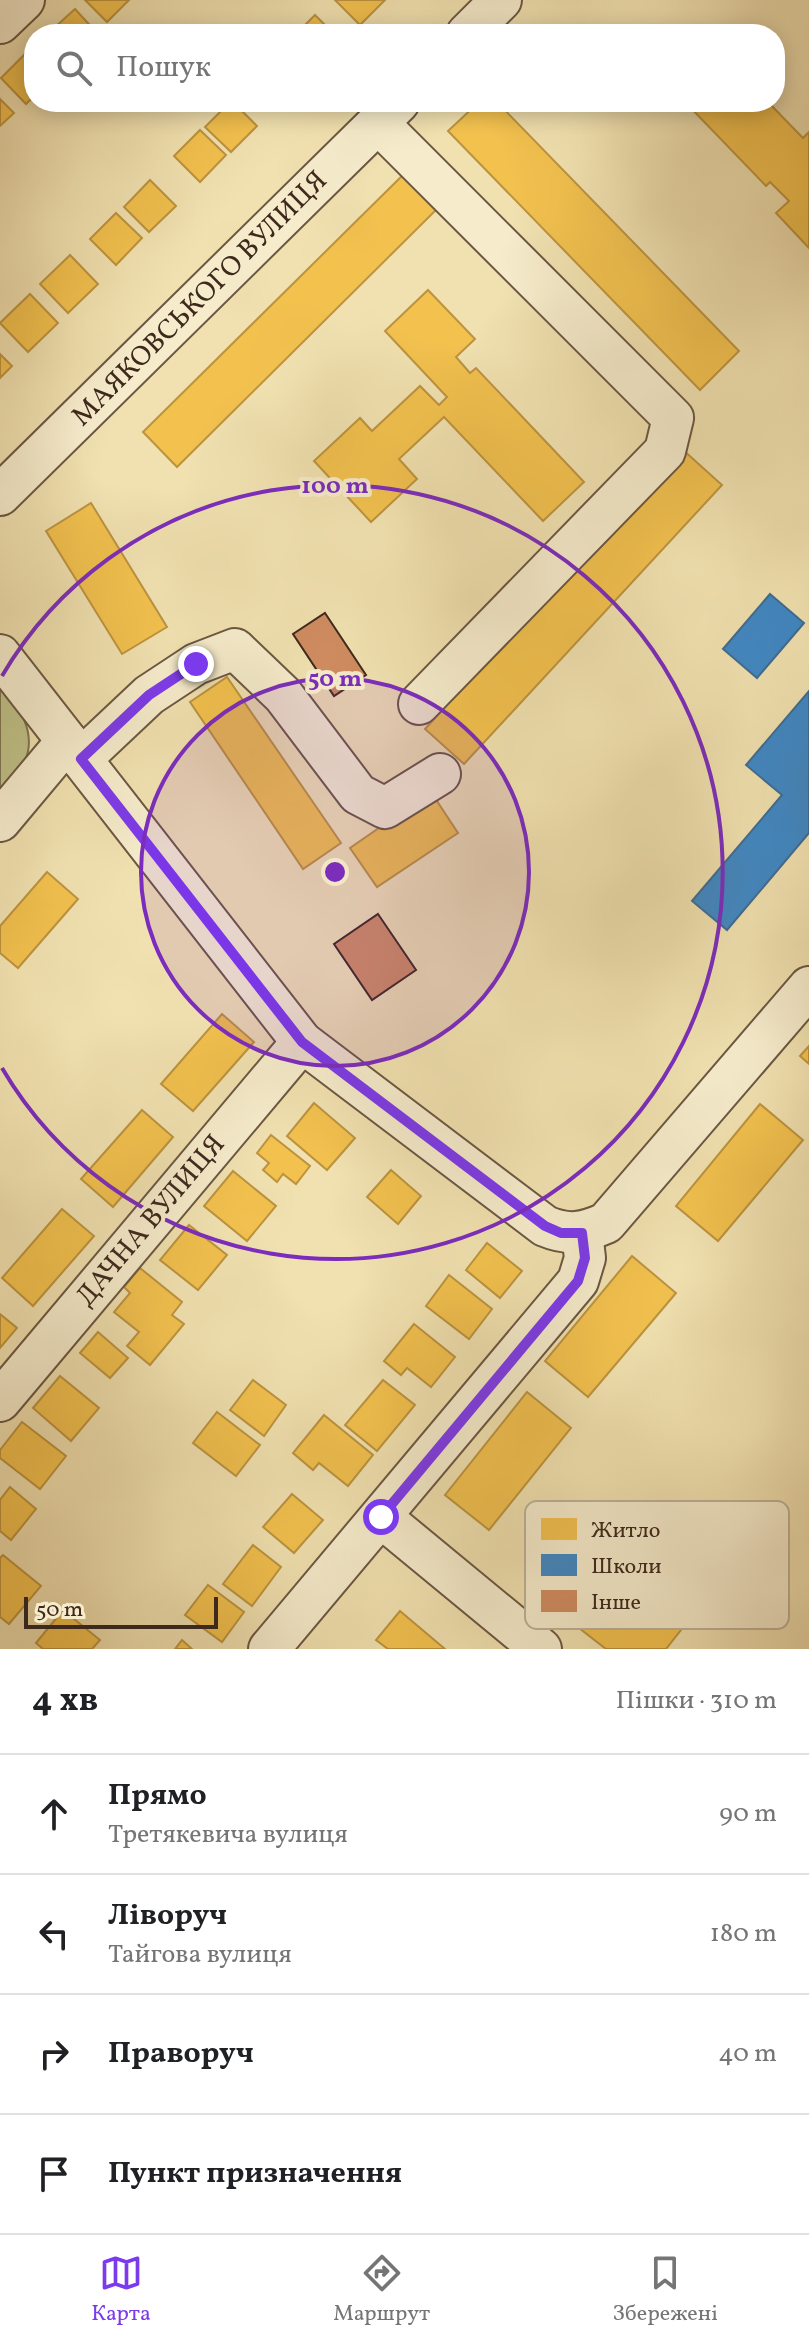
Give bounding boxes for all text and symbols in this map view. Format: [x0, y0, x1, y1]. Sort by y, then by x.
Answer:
search box [24, 24, 785, 112]
icon: search [52, 46, 96, 90]
text: Пошук [116, 47, 211, 89]
street label: МАЯКОВСЬКОГО ВУЛИЦЯ [63, 162, 337, 436]
text: 100 m [301, 470, 369, 504]
route end [178, 646, 214, 682]
text: 50 m [308, 663, 362, 697]
centre of rings [321, 858, 349, 886]
street label: ДАЧНА ВУЛИЦЯ [67, 1126, 235, 1316]
route start [363, 1499, 399, 1535]
legend [525, 1501, 789, 1629]
text: Житло [591, 1516, 660, 1547]
text: Школи [591, 1552, 662, 1583]
text: Інше [591, 1588, 641, 1619]
scale bar [24, 1593, 218, 1629]
text: 50 m [36, 1595, 83, 1626]
text: 4 хв [32, 1678, 98, 1725]
text: Пішки · 310 m [616, 1683, 777, 1719]
text: Прямо [108, 1775, 207, 1817]
icon: ahead [32, 1792, 76, 1836]
text: 90 m [719, 1796, 777, 1832]
text: Третякевича вулиця [108, 1817, 348, 1853]
text: Ліворуч [108, 1895, 227, 1937]
icon: left [32, 1912, 76, 1956]
text: 180 m [710, 1916, 777, 1952]
text: Тайгова вулиця [108, 1937, 292, 1973]
icon: right [32, 2032, 76, 2076]
text: Праворуч [108, 2033, 254, 2075]
text: 40 m [718, 2036, 777, 2072]
icon: arrive [32, 2152, 76, 2196]
text: Пункт призначення [108, 2153, 402, 2195]
tab: Карта [91, 2251, 151, 2330]
tab: Маршрут [333, 2251, 430, 2330]
tab: Збережені [613, 2251, 718, 2330]

